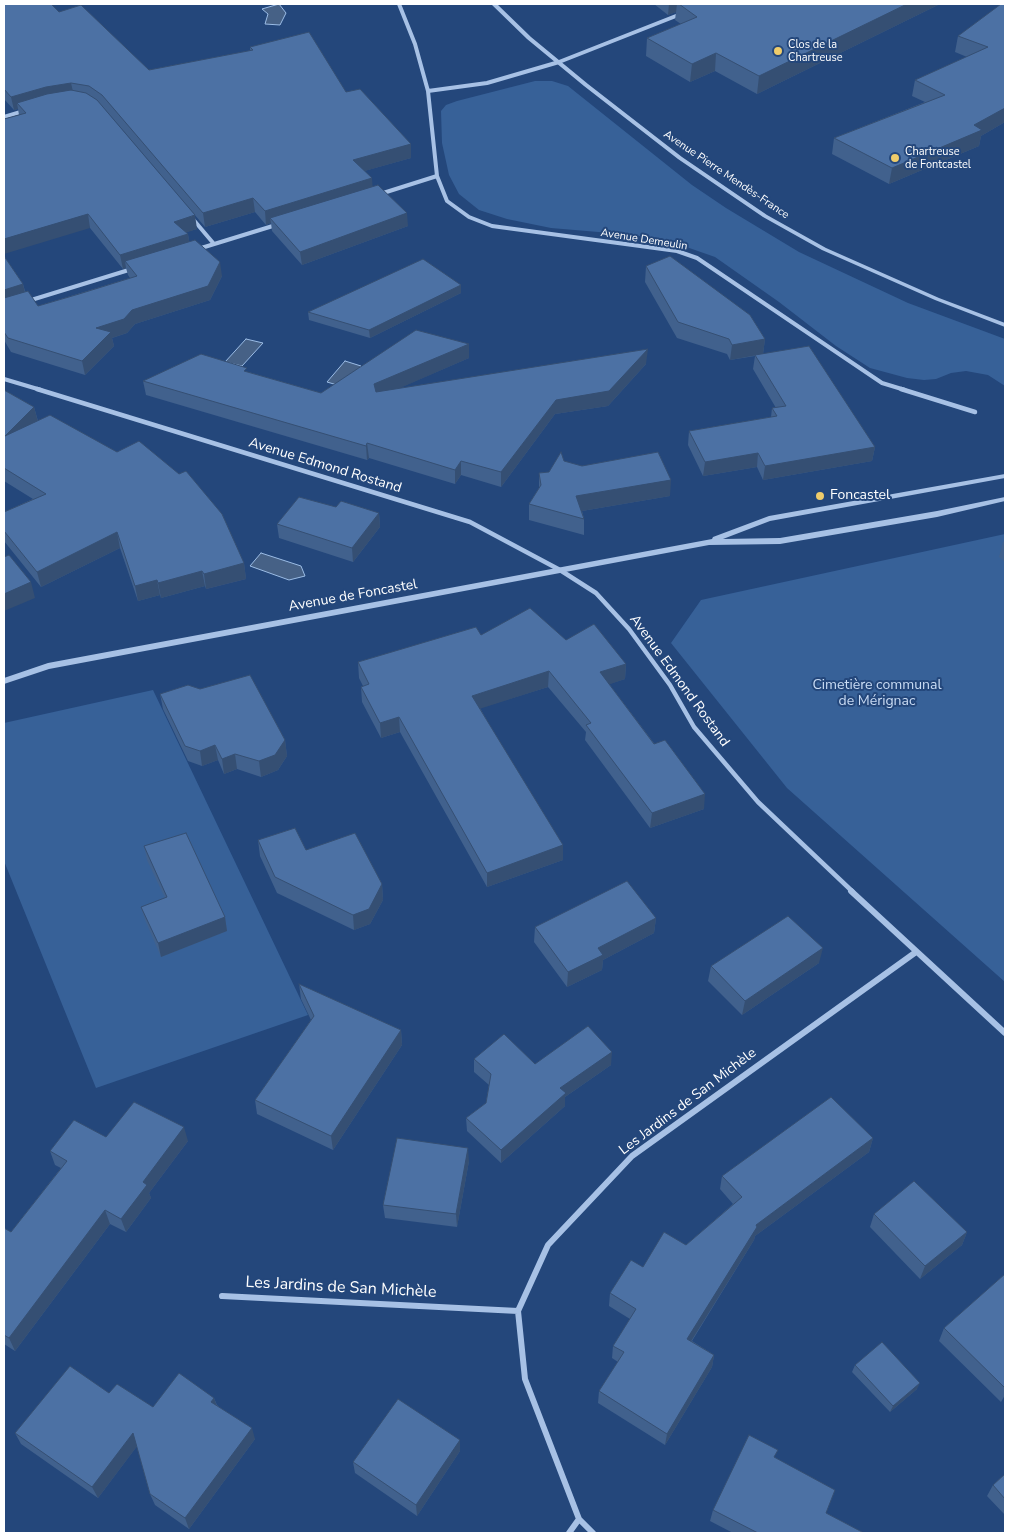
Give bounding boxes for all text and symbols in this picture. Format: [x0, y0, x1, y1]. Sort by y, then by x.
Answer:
place label: Clos de la Chartreuse [788, 38, 843, 64]
marker: Clos de la Chartreuse [772, 45, 784, 57]
street label: Avenue Pierre Mendès-France [661, 128, 791, 222]
place label: Chartreuse de Fontcastel [905, 145, 971, 171]
marker: Chartreuse de Fontcastel [889, 152, 901, 164]
street label: Avenue Demeulin [600, 227, 688, 253]
street label: Avenue Edmond Rostand [246, 435, 404, 497]
place label: Foncastel [830, 488, 890, 504]
marker: Foncastel [814, 490, 826, 502]
street label: Avenue de Foncastel [287, 576, 419, 616]
street label: Avenue Edmond Rostand [625, 612, 733, 750]
park label: Cimetière communal de Mérignac [812, 678, 942, 710]
street label: Les Jardins de San Michèle [616, 1045, 760, 1159]
street label: Les Jardins de San Michèle [245, 1273, 437, 1303]

